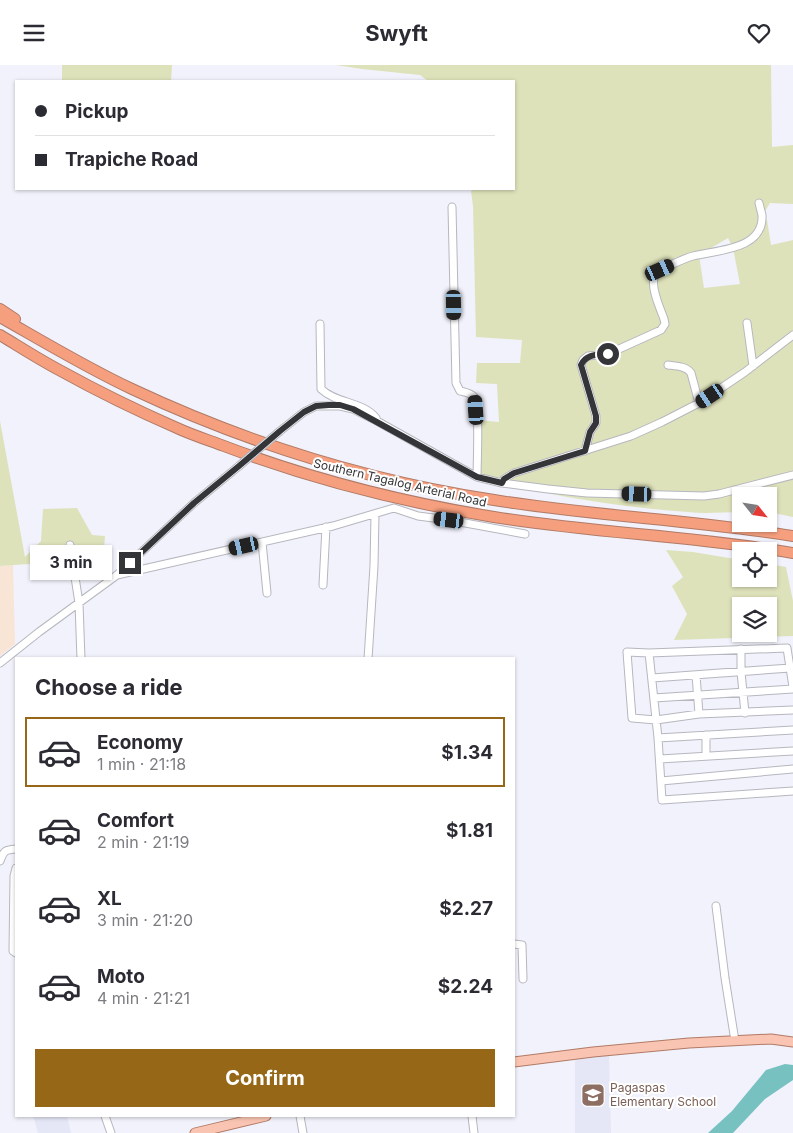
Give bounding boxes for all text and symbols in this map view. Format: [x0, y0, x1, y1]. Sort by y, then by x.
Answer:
icon: menu [20, 19, 48, 47]
icon: heart [745, 19, 773, 47]
text: Swyft [365, 20, 428, 46]
text: Pickup [65, 100, 128, 123]
text: Trapiche Road [65, 148, 198, 171]
car [643, 257, 676, 283]
car [446, 290, 461, 320]
route start [597, 343, 619, 365]
car [693, 381, 726, 411]
car [467, 395, 484, 425]
street label: Southern Tagalog Arterial Road [312, 455, 488, 510]
car [621, 486, 652, 502]
north arrow [732, 487, 778, 533]
map controls [732, 487, 777, 642]
car [433, 511, 464, 529]
car [227, 535, 260, 557]
button: locate [732, 542, 777, 587]
callout: 3 min [30, 545, 112, 581]
text: 3 min [49, 552, 93, 572]
route end [119, 552, 141, 574]
button: layers [732, 597, 777, 642]
text: Choose a ride [35, 674, 183, 700]
icon: car [37, 730, 82, 775]
text: Economy [97, 731, 183, 754]
text: $1.34 [441, 741, 493, 764]
text: 1 min · 21:18 [97, 754, 186, 774]
icon: car [37, 808, 82, 853]
text: Comfort [97, 809, 174, 832]
text: $1.81 [446, 819, 493, 842]
text: 2 min · 21:19 [97, 832, 190, 852]
icon: car [37, 886, 82, 931]
text: XL [97, 887, 122, 910]
text: $2.27 [439, 897, 493, 920]
text: 3 min · 21:20 [97, 910, 193, 930]
icon: car [37, 964, 82, 1009]
text: Moto [97, 965, 145, 988]
text: $2.24 [438, 975, 493, 998]
text: 4 min · 21:21 [97, 988, 190, 1008]
button: Confirm [35, 1049, 495, 1107]
place label: Pagaspas Elementary School [610, 1080, 716, 1109]
school or university icon: Pagaspas Elementary School [580, 1082, 606, 1108]

